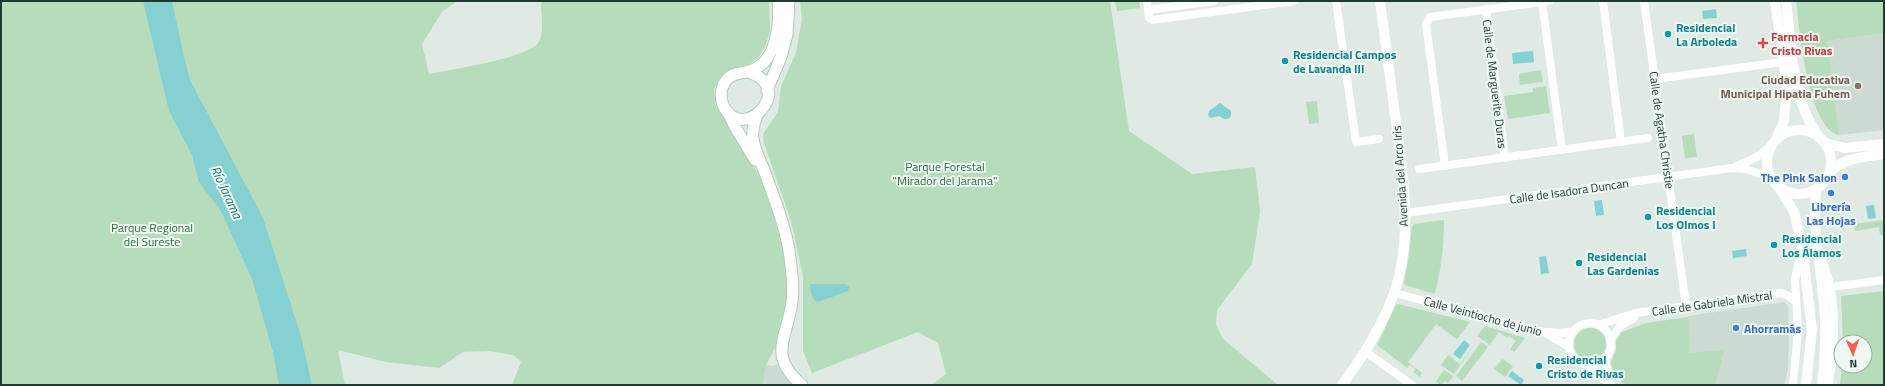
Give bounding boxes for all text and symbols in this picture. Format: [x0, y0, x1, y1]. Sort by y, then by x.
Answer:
street label: Calle de Marguerite Duras [1478, 18, 1512, 150]
place label: Residencial La Arboleda [1676, 18, 1737, 51]
place label: Farmacia Cristo Rivas [1771, 27, 1833, 60]
marker: Residencial La Arboleda [1663, 29, 1673, 39]
marker: Farmacia Cristo Rivas [1758, 38, 1768, 48]
place label: Residencial Campos de Lavanda III [1293, 45, 1397, 78]
marker: Residencial Campos de Lavanda III [1280, 56, 1290, 66]
street label: Calle de Agatha Christie [1644, 70, 1680, 190]
place label: Ciudad Educativa Municipal Hipatia Fuhem [1721, 70, 1850, 103]
marker: Ciudad Educativa Municipal Hipatia Fuhem [1853, 81, 1863, 91]
street label: Avenida del Arco Iris [1387, 124, 1413, 227]
park label: Parque Forestal "Mirador del Jarama" [893, 157, 997, 190]
water label: Río Jarama [206, 162, 249, 223]
place label: The Pink Salon [1761, 168, 1837, 187]
marker: The Pink Salon [1840, 172, 1850, 182]
street label: Calle de Isadora Duncan [1508, 173, 1630, 209]
marker: Librería Las Hojas [1826, 188, 1836, 198]
place label: Librería Las Hojas [1806, 197, 1856, 230]
place label: Residencial Los Olmos I [1656, 201, 1716, 234]
marker: Residencial Los Olmos I [1643, 212, 1653, 222]
park label: Parque Regional del Sureste [111, 218, 193, 251]
place label: Residencial Los Álamos [1782, 229, 1841, 262]
marker: Residencial Los Álamos [1769, 240, 1779, 250]
place label: Residencial Las Gardenias [1587, 247, 1660, 280]
marker: Residencial Las Gardenias [1574, 258, 1584, 268]
street label: Calle de Gabriela Mistral [1651, 285, 1773, 321]
street label: Calle Veintiocho de junio [1422, 291, 1544, 341]
place label: Ahorramás [1744, 319, 1802, 338]
marker: Ahorramás [1731, 323, 1741, 333]
north arrow [1833, 334, 1873, 374]
place label: Residencial Cristo de Rivas [1547, 350, 1624, 383]
text: N [1849, 356, 1857, 372]
marker: Residencial Cristo de Rivas [1534, 361, 1544, 371]

